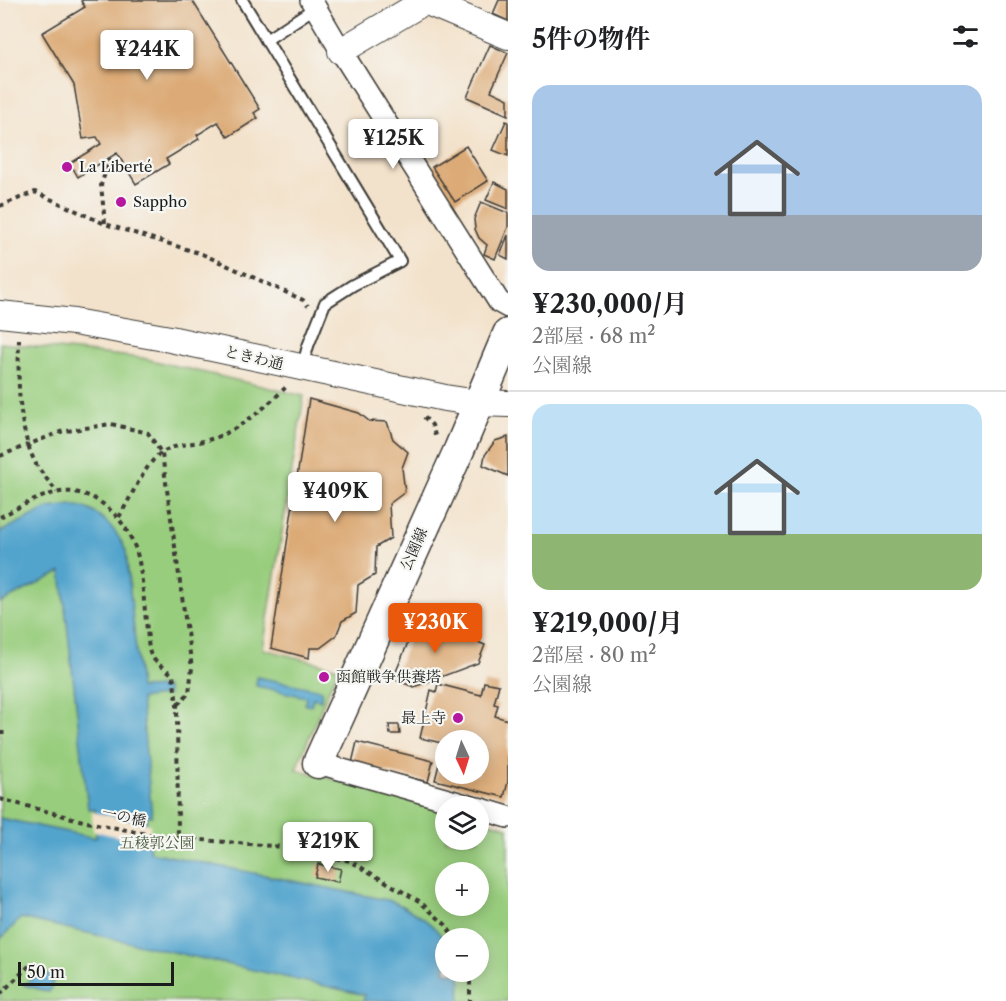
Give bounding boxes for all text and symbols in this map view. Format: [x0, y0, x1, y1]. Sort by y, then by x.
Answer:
icon: filters [949, 20, 982, 53]
text: 5件の物件 [532, 23, 650, 55]
pin: ¥244K [105, 30, 189, 81]
text: ¥244K [114, 37, 180, 61]
pin: ¥125K [351, 119, 435, 170]
icon: home [703, 124, 811, 232]
text: ¥125K [362, 126, 424, 150]
place label: La Liberté [79, 157, 152, 176]
marker: La Liberté [60, 160, 74, 174]
place label: Sappho [133, 192, 187, 211]
marker: Sappho [114, 195, 128, 209]
text: ¥230,000/月 [532, 288, 688, 320]
text: 2部屋 · 68 m² [532, 324, 655, 348]
street label: ときわ通 [223, 342, 285, 374]
text: 公園線 [532, 353, 592, 377]
icon: home [703, 443, 811, 551]
pin: ¥409K [293, 472, 377, 523]
text: ¥409K [302, 479, 368, 503]
street label: 公園線 [396, 524, 431, 573]
pin: ¥230K [393, 603, 477, 654]
text: ¥219,000/月 [532, 607, 683, 639]
text: ¥230K [402, 610, 468, 634]
text: 2部屋 · 80 m² [532, 643, 656, 667]
place label: 函館戦争供養塔 [336, 667, 441, 686]
marker: 函館戦争供養塔 [317, 670, 331, 684]
text: 公園線 [532, 672, 592, 696]
place label: 最上寺 [401, 708, 446, 727]
marker: 最上寺 [451, 711, 465, 725]
north arrow [435, 730, 489, 784]
map controls [435, 730, 489, 982]
button: layers [435, 796, 489, 850]
street label: 一の橋 [100, 803, 148, 830]
pin: ¥219K [286, 822, 370, 873]
text: ¥219K [297, 829, 359, 853]
park label: 五稜郭公園 [119, 833, 195, 852]
button: + [435, 862, 489, 916]
button: − [435, 928, 489, 982]
scale bar [18, 959, 174, 986]
text: 50 m [27, 962, 65, 982]

